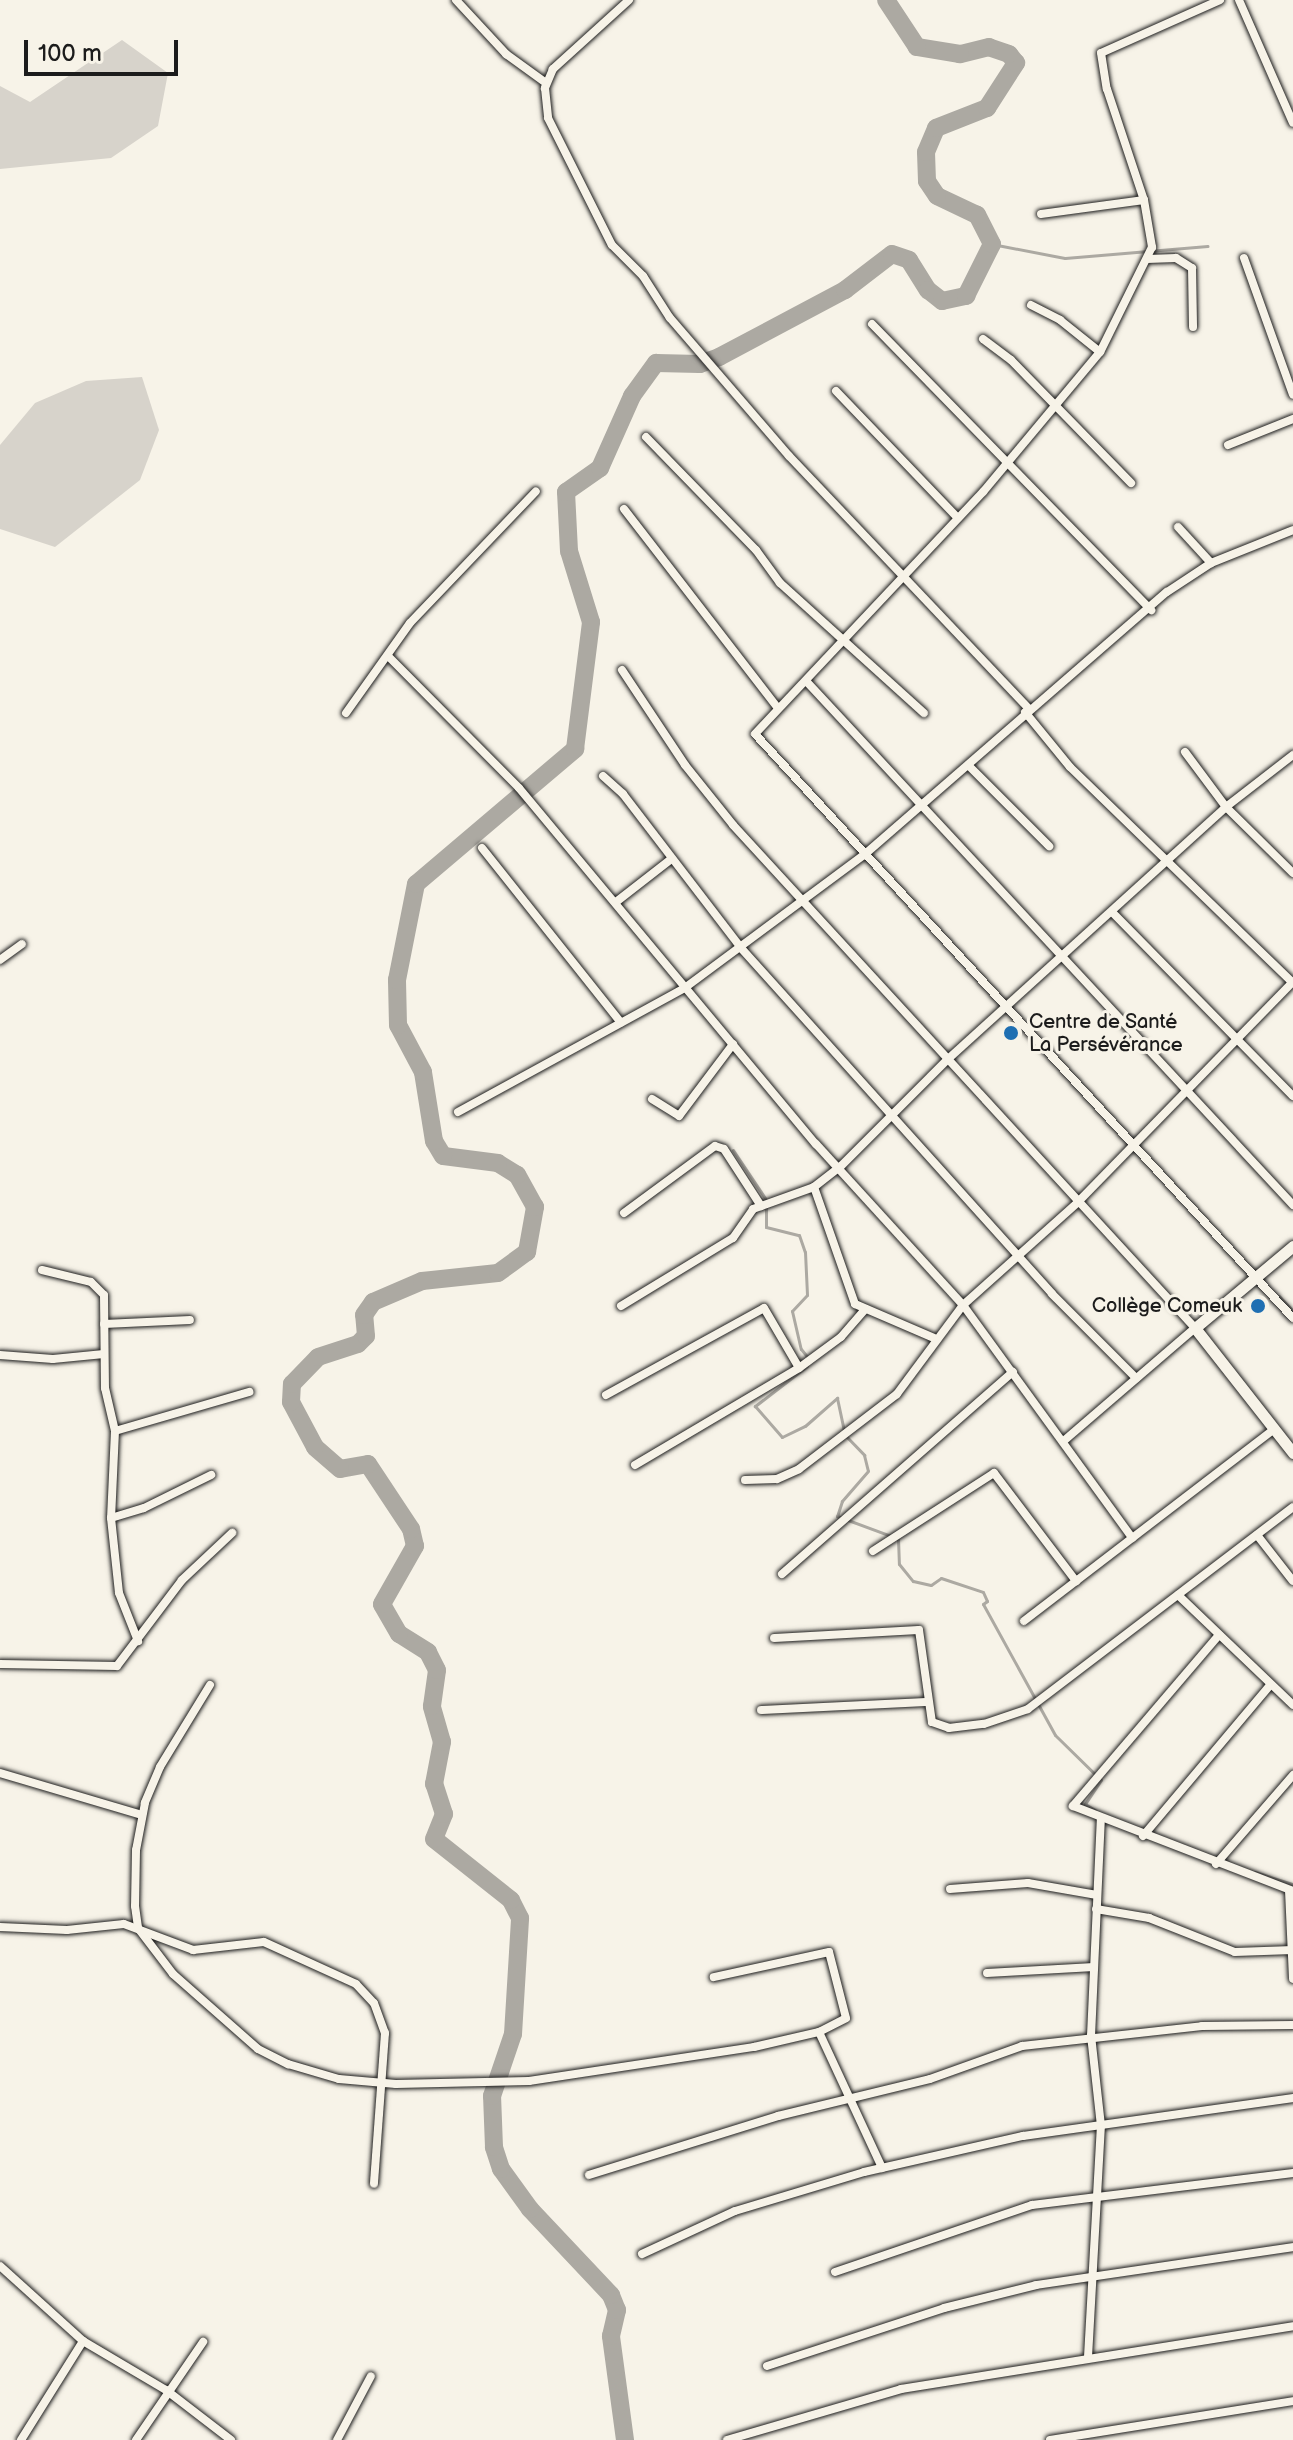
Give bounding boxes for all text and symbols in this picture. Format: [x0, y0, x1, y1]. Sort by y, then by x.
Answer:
scale bar [28, 24, 182, 74]
text: 100 m [38, 39, 102, 68]
place label: Centre de Santé La Persévérance [1029, 1010, 1183, 1057]
marker: Centre de Santé La Persévérance [1000, 1022, 1022, 1044]
place label: Collège Comeuk [1092, 1294, 1242, 1318]
marker: Collège Comeuk [1249, 1297, 1267, 1315]

